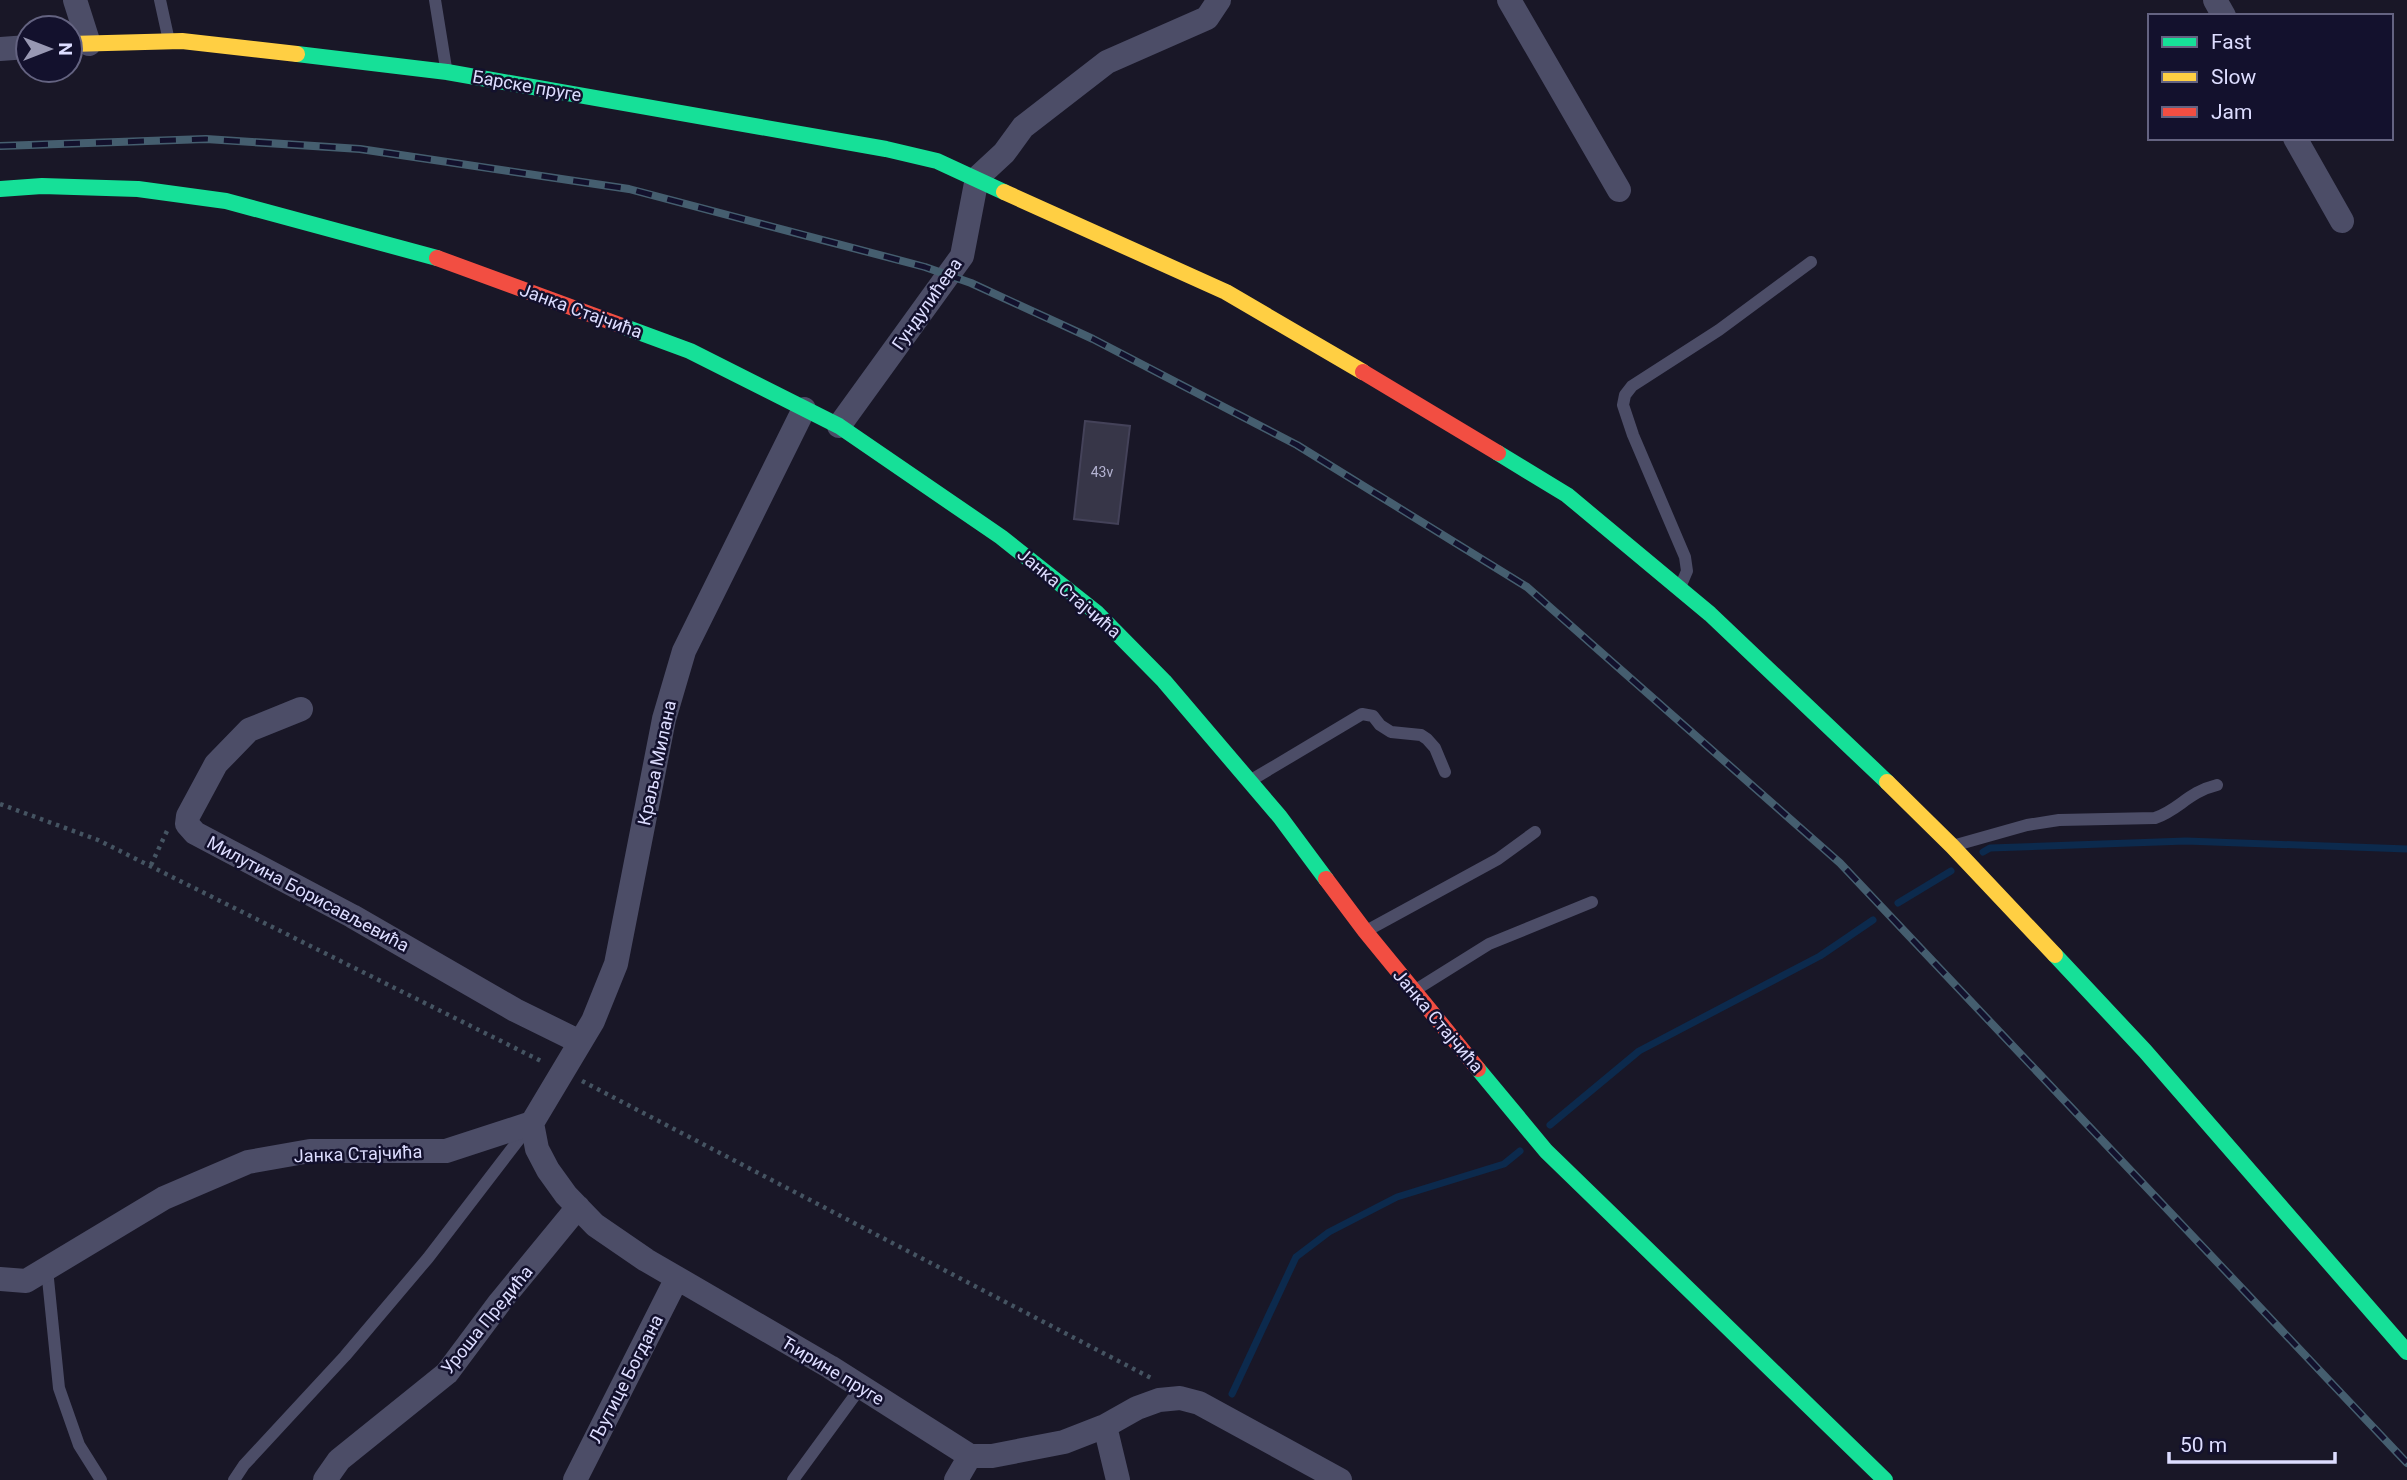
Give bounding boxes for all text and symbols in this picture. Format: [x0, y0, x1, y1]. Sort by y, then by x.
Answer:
north arrow [14, 14, 84, 84]
legend [2148, 14, 2393, 140]
text: Fast [2211, 30, 2252, 54]
text: N [54, 42, 77, 56]
text: Slow [2211, 65, 2257, 89]
street label: Барске пруге [471, 66, 583, 105]
text: Jam [2211, 100, 2252, 124]
street label: Гундулићева [887, 254, 966, 354]
street label: Јанка Стајчића [517, 279, 645, 342]
house number: 43v [1091, 464, 1113, 480]
street label: Јанка Стајчића [1013, 543, 1125, 642]
street label: Краља Милана [633, 698, 680, 827]
street label: Милутина Борисављевића [204, 831, 413, 956]
street label: Јанка Стајчића [1389, 965, 1488, 1077]
street label: Јанка Стајчића [293, 1141, 423, 1166]
street label: Уроша Предића [436, 1261, 537, 1378]
street label: Љутице Богдана [584, 1311, 667, 1446]
street label: Ћирине пруге [778, 1332, 888, 1409]
scale bar [2169, 1420, 2335, 1464]
text: 50 m [2180, 1433, 2227, 1457]

